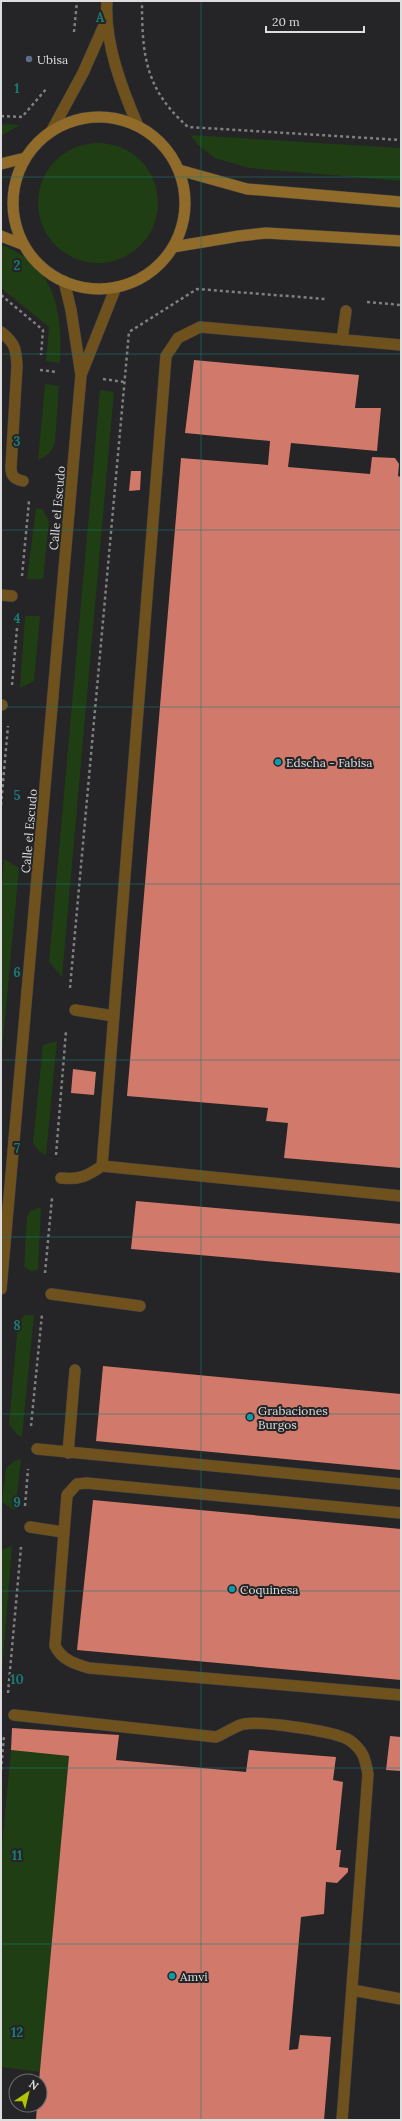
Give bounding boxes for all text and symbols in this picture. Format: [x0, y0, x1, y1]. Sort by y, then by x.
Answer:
scale bar [266, 8, 364, 34]
text: A [96, 9, 105, 26]
text: 20 m [272, 14, 300, 29]
place label: Ubisa [37, 52, 68, 67]
marker: Ubisa [24, 54, 34, 64]
text: 1 [14, 80, 20, 97]
text: 2 [14, 257, 21, 274]
text: 3 [13, 433, 21, 450]
street label: Calle el Escudo [46, 465, 68, 551]
text: 4 [13, 610, 21, 627]
place label: Edscha - Fabisa [286, 755, 373, 770]
marker: Edscha - Fabisa [273, 757, 283, 767]
text: 5 [13, 787, 21, 804]
street label: Calle el Escudo [18, 788, 40, 874]
text: 6 [13, 964, 21, 981]
text: 7 [14, 1140, 20, 1157]
text: 8 [13, 1317, 21, 1334]
place label: Grabaciones Burgos [258, 1403, 328, 1432]
marker: Grabaciones Burgos [245, 1412, 255, 1422]
text: 9 [13, 1494, 21, 1511]
place label: Coquinesa [240, 1582, 298, 1597]
marker: Coquinesa [227, 1584, 237, 1594]
text: 10 [10, 1671, 24, 1688]
text: 11 [12, 1847, 22, 1864]
place label: Amvi [179, 1969, 208, 1984]
marker: Amvi [167, 1971, 177, 1981]
text: 12 [11, 2024, 23, 2041]
north arrow [8, 2073, 48, 2113]
text: N [26, 2077, 42, 2093]

